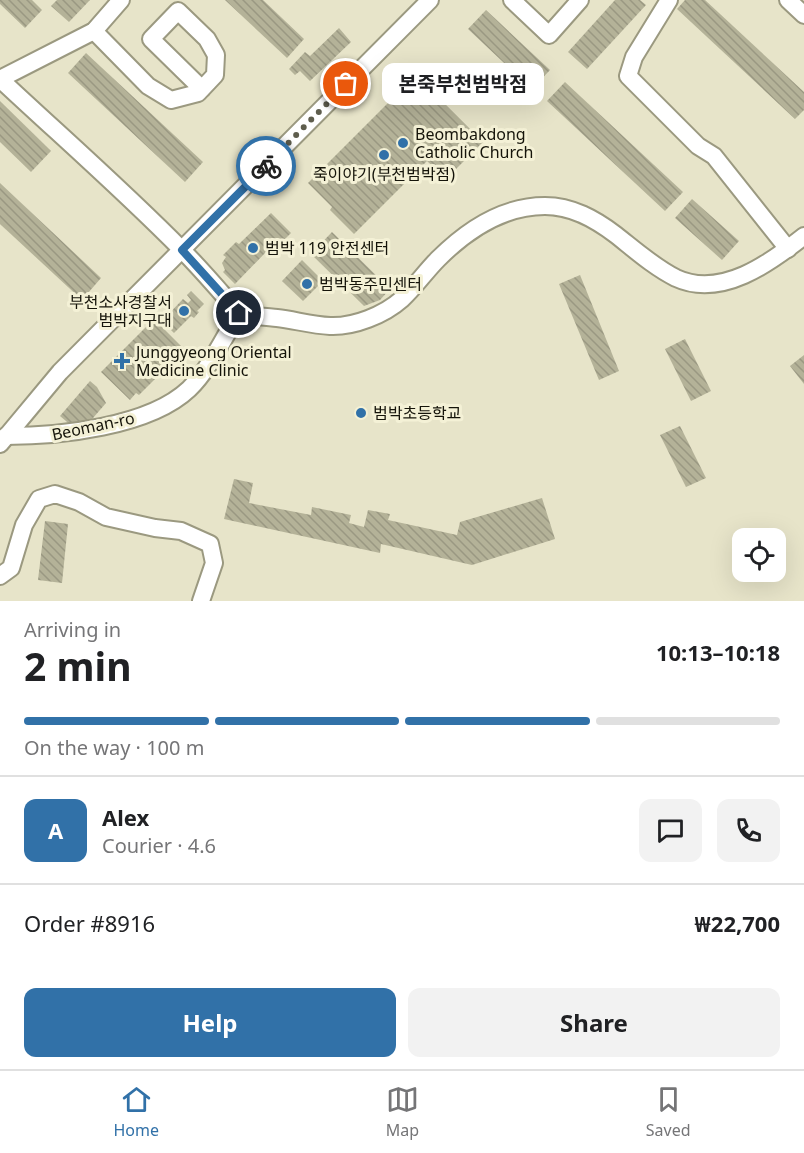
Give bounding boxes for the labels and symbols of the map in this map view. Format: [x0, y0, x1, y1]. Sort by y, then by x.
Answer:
pin [320, 58, 371, 109]
callout: 본죽부천범박점 [382, 63, 544, 105]
place label: Beombakdong Catholic Church [415, 123, 533, 163]
courier [236, 136, 296, 196]
marker: Beombakdong Catholic Church [396, 136, 410, 150]
marker: 죽이야기(부천범박점) [377, 148, 391, 162]
place label: 죽이야기(부천범박점) [313, 163, 455, 185]
place label: 범박 119 안전센터 [265, 237, 389, 259]
marker: 범박 119 안전센터 [246, 241, 260, 255]
place label: 범박동주민센터 [319, 273, 422, 295]
marker: 범박동주민센터 [300, 277, 314, 291]
pin [213, 287, 264, 338]
place label: 부천소사경찰서 범박지구대 [69, 291, 172, 331]
marker: 부천소사경찰서 범박지구대 [177, 304, 191, 318]
place label: Junggyeong Oriental Medicine Clinic [134, 341, 292, 381]
marker: Junggyeong Oriental Medicine Clinic [113, 352, 131, 370]
place label: 범박초등학교 [373, 402, 461, 424]
marker: 범박초등학교 [354, 406, 368, 420]
street label: Beoman-ro [50, 407, 136, 445]

